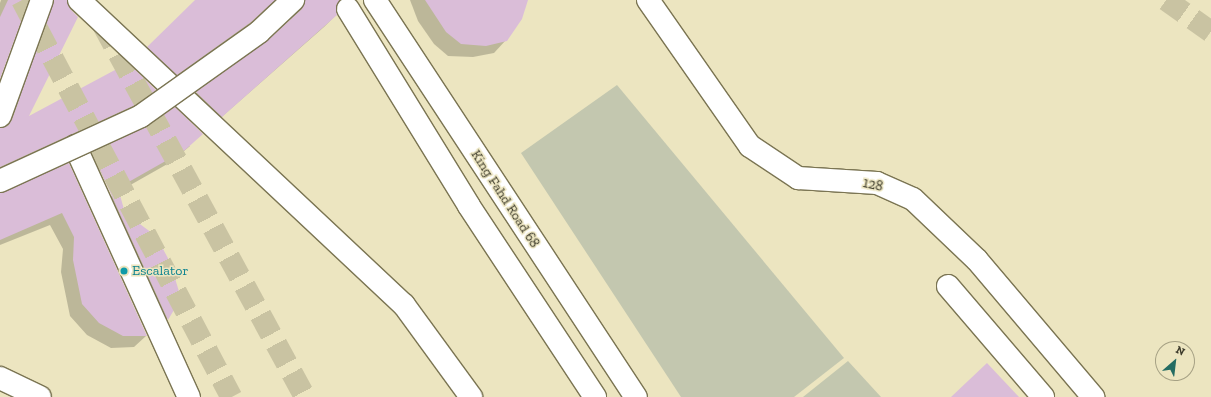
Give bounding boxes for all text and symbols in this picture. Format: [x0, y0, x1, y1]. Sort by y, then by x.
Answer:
street label: King Fahd Road 68 [467, 147, 543, 251]
street label: 128 [861, 175, 885, 195]
place label: Escalator [132, 263, 188, 279]
marker: Escalator [119, 266, 129, 276]
north arrow [1155, 341, 1195, 381]
text: N [1174, 343, 1187, 359]

